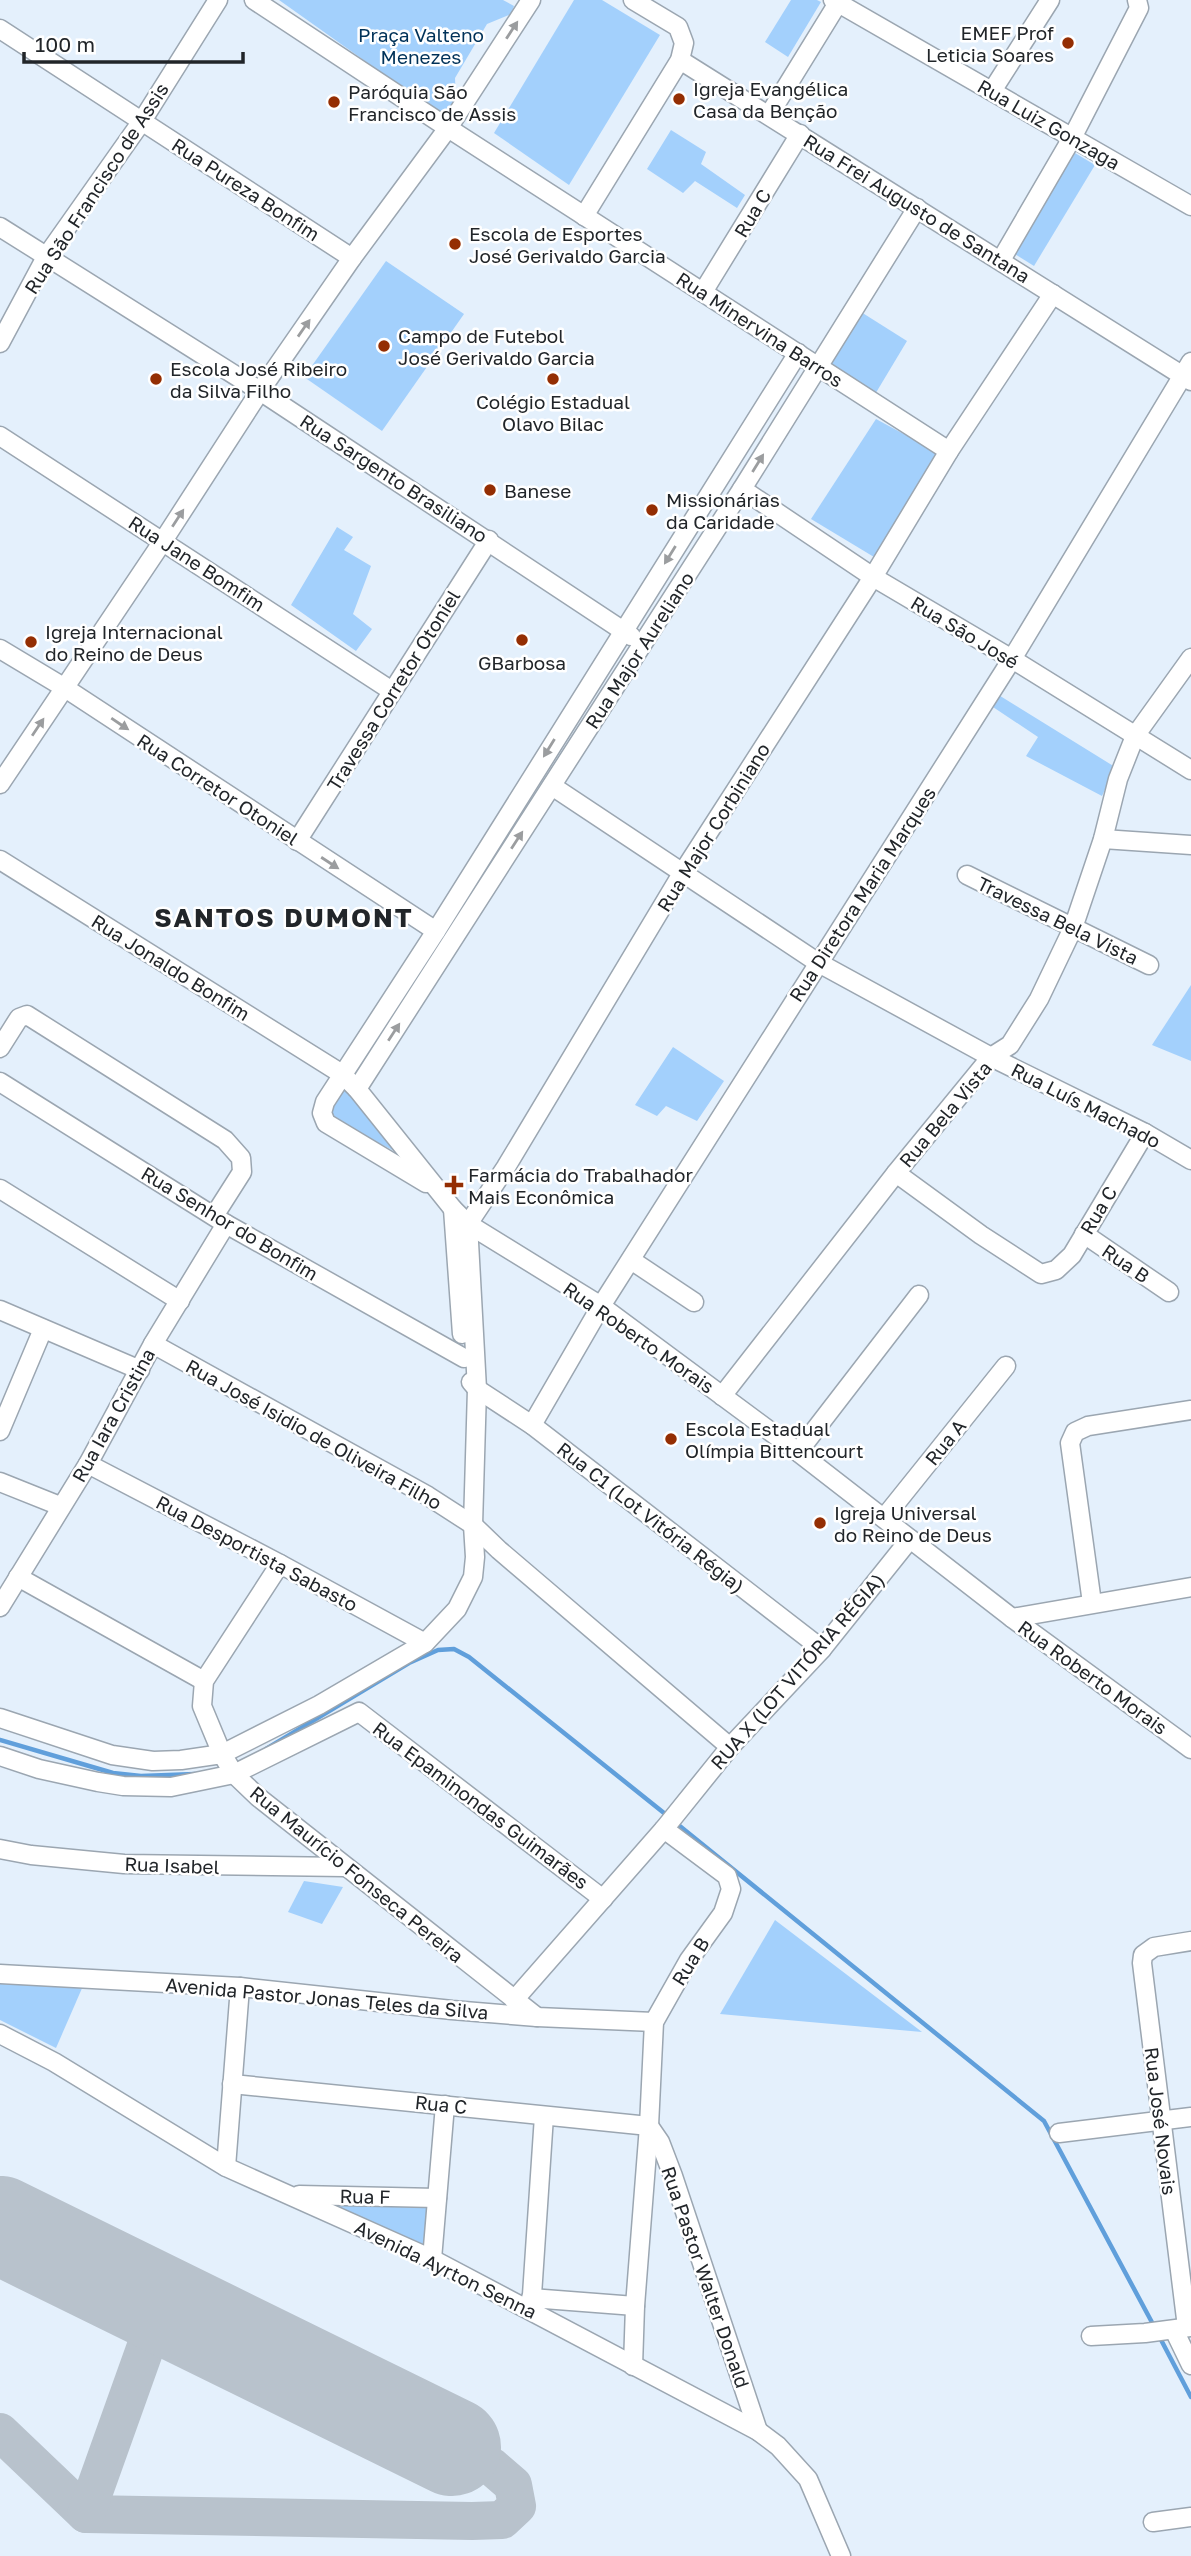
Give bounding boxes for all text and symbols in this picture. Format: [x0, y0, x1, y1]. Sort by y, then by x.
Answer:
one-way arrow [505, 20, 518, 39]
scale bar [24, 21, 243, 65]
place label: EMEF Prof Leticia Soares [926, 21, 1054, 66]
park label: Praça Valteno Menezes [358, 23, 484, 68]
text: 100 m [35, 31, 95, 57]
marker: EMEF Prof Leticia Soares [1060, 35, 1076, 51]
street label: Rua Luiz Gonzaga [974, 74, 1124, 174]
place label: Igreja Evangélica Casa da Benção [693, 77, 848, 122]
street label: Rua São Francisco de Assis [19, 78, 173, 298]
place label: Paróquia São Francisco de Assis [348, 80, 516, 125]
marker: Igreja Evangélica Casa da Benção [671, 91, 687, 107]
marker: Paróquia São Francisco de Assis [326, 94, 342, 110]
street label: Rua Frei Augusto de Santana [800, 129, 1034, 287]
street label: Rua Pureza Bonfim [168, 133, 324, 245]
street label: Rua C [729, 185, 775, 241]
place label: Escola de Esportes José Gerivaldo Garcia [469, 222, 666, 267]
marker: Escola de Esportes José Gerivaldo Garcia [447, 236, 463, 252]
street label: Rua Minervina Barros [672, 266, 848, 392]
one-way arrow [297, 319, 311, 337]
place label: Campo de Futebol José Gerivaldo Garcia [398, 324, 595, 369]
marker: Campo de Futebol José Gerivaldo Garcia [376, 338, 392, 354]
place label: Escola José Ribeiro da Silva Filho [170, 357, 347, 402]
marker: Escola José Ribeiro da Silva Filho [148, 371, 164, 387]
marker: Colégio Estadual Olavo Bilac [545, 371, 561, 387]
place label: Colégio Estadual Olavo Bilac [476, 390, 630, 435]
street label: Rua Sargento Brasiliano [296, 409, 492, 547]
one-way arrow [752, 453, 765, 473]
place label: Banese [504, 479, 571, 502]
marker: Banese [482, 482, 498, 498]
place label: Missionárias da Caridade [666, 488, 780, 533]
marker: Missionárias da Caridade [644, 502, 660, 518]
one-way arrow [172, 508, 185, 527]
street label: Rua Jane Bomfim [124, 510, 270, 616]
one-way arrow [664, 546, 677, 565]
street label: Rua Major Aureliano [580, 567, 698, 733]
street label: Travessa Corretor Otoniel [322, 585, 464, 795]
street label: Rua São José [907, 591, 1023, 673]
place label: Igreja Internacional do Reino de Deus [45, 620, 223, 665]
marker: GBarbosa [514, 632, 530, 648]
marker: Igreja Internacional do Reino de Deus [23, 634, 39, 650]
place label: GBarbosa [478, 651, 566, 674]
one-way arrow [111, 717, 129, 731]
one-way arrow [31, 718, 45, 736]
street label: Rua Corretor Otoniel [133, 728, 303, 850]
street label: Rua Major Corbiniano [652, 738, 774, 916]
one-way arrow [543, 739, 556, 758]
street label: Rua Diretora Maria Marques [784, 782, 940, 1006]
one-way arrow [511, 831, 524, 850]
one-way arrow [321, 856, 340, 869]
street label: Travessa Bela Vista [974, 871, 1142, 969]
district label: SANTOS DUMONT [154, 902, 414, 933]
street label: Rua Jonaldo Bonfim [88, 909, 254, 1025]
one-way arrow [388, 1022, 401, 1041]
street label: Rua Bela Vista [894, 1056, 996, 1172]
street label: Rua Luís Machado [1008, 1057, 1164, 1153]
street label: Rua Senhor do Bonfim [137, 1161, 323, 1285]
place label: Farmácia do Trabalhador Mais Econômica [468, 1163, 693, 1208]
marker: Farmácia do Trabalhador Mais Econômica [446, 1177, 462, 1193]
street label: Rua C [1075, 1182, 1121, 1238]
street label: Rua B [1098, 1239, 1154, 1287]
street label: Rua Roberto Morais [559, 1276, 719, 1398]
street label: Rua Iara Cristina [67, 1344, 159, 1486]
street label: Rua José Isidio de Oliveira Filho [182, 1354, 446, 1514]
street label: Rua A [920, 1414, 971, 1470]
place label: Escola Estadual Olímpia Bittencourt [685, 1417, 864, 1462]
marker: Escola Estadual Olímpia Bittencourt [663, 1431, 679, 1447]
street label: Rua C1 (Lot Vitória Régia) [553, 1437, 749, 1597]
street label: Rua Desportista Sabasto [152, 1490, 362, 1616]
place label: Igreja Universal do Reino de Deus [834, 1501, 992, 1546]
marker: Igreja Universal do Reino de Deus [812, 1515, 828, 1531]
street label: RUA X (LOT VITÓRIA RÉGIA) [705, 1568, 889, 1774]
street label: Rua Roberto Morais [1014, 1615, 1172, 1739]
street label: Rua Epaminondas Guimarães [369, 1716, 593, 1894]
street label: Rua Maurício Fonseca Pereira [246, 1781, 468, 1967]
street label: Rua Isabel [124, 1852, 220, 1878]
street label: Rua B [666, 1933, 714, 1989]
street label: Avenida Pastor Jonas Teles da Silva [165, 1972, 489, 2024]
street label: Rua José Novais [1141, 2046, 1181, 2196]
street label: Rua C [414, 2090, 468, 2118]
street label: Rua Pastor Walter Donald [657, 2163, 755, 2391]
street label: Rua F [339, 2184, 391, 2208]
street label: Avenida Ayrton Senna [351, 2215, 541, 2323]

